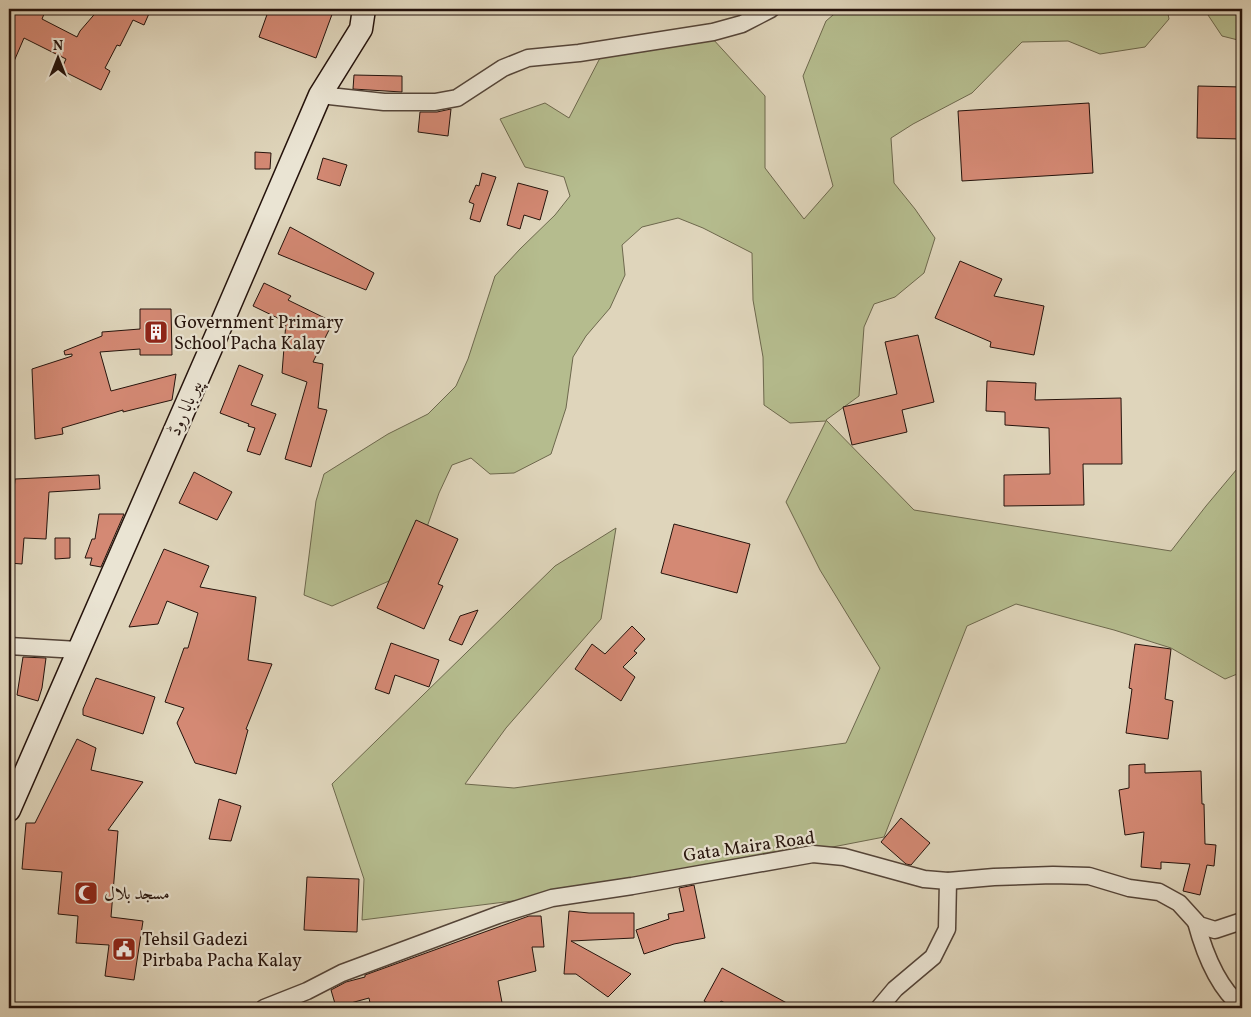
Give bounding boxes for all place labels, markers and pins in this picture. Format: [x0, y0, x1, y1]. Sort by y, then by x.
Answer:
place label: Government Primary School Pacha Kalay [174, 311, 344, 357]
building icon: Government Primary School Pacha Kalay [143, 319, 169, 345]
mosque icon: مسجد بلال [73, 880, 99, 906]
place label: مسجد بلال [104, 882, 170, 907]
place label: Tehsil Gadezi Pirbaba Pacha Kalay [142, 928, 302, 974]
public building icon: Tehsil Gadezi Pirbaba Pacha Kalay [111, 936, 137, 962]

